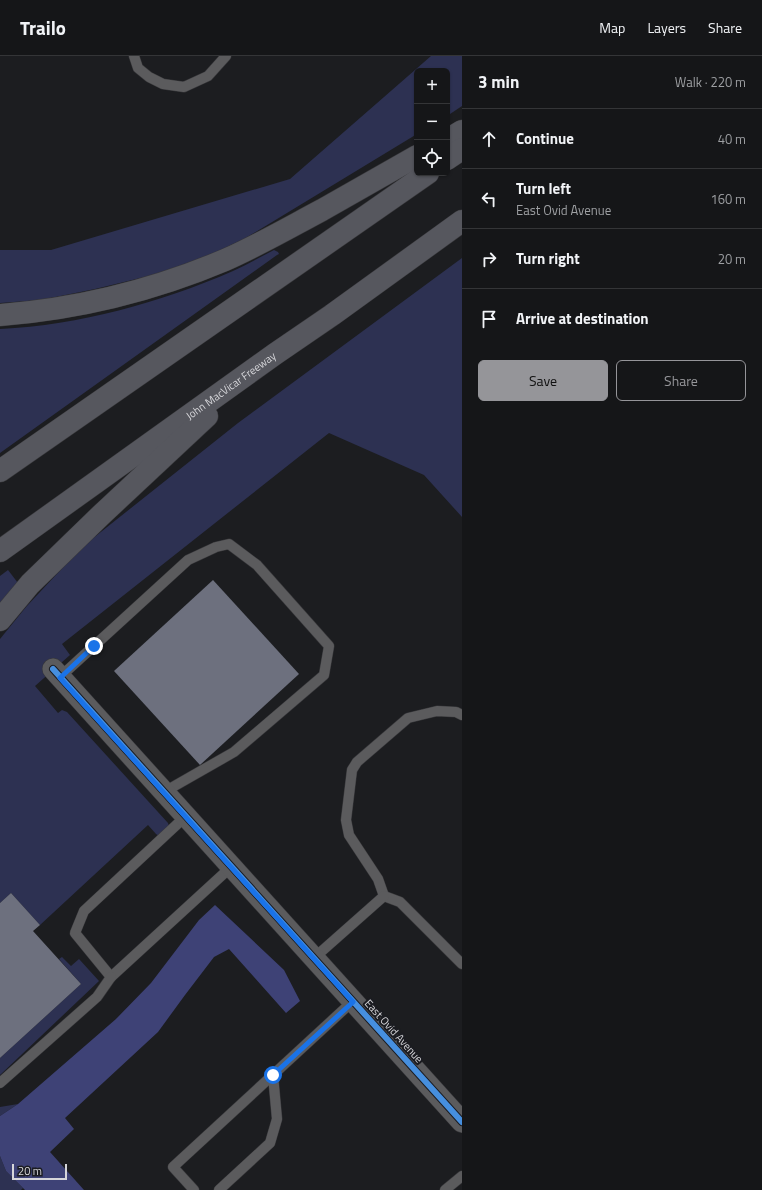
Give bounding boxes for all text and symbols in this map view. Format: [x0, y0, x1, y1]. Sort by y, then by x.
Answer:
text: Trailo [20, 13, 66, 42]
text: Map [599, 17, 625, 38]
text: Layers [647, 17, 686, 38]
text: Share [708, 17, 742, 38]
map controls [414, 68, 450, 176]
button: + [414, 68, 450, 104]
text: 3 min [478, 69, 519, 95]
text: Walk · 220 m [675, 72, 746, 92]
button: − [414, 104, 450, 140]
text: Continue [516, 127, 574, 150]
icon: ahead [478, 128, 500, 150]
text: 40 m [718, 129, 746, 149]
button: locate [414, 140, 450, 176]
text: Turn left [516, 177, 571, 200]
icon: left [478, 188, 500, 210]
text: 160 m [710, 189, 746, 209]
text: East Ovid Avenue [516, 200, 611, 220]
text: Turn right [516, 247, 580, 270]
icon: right [478, 248, 500, 270]
text: 20 m [718, 249, 746, 269]
text: Arrive at destination [516, 307, 649, 330]
icon: arrive [478, 308, 500, 330]
street label: John MacVicar Freeway [183, 347, 280, 423]
button: Save [478, 360, 608, 401]
button: Share [616, 360, 746, 401]
route end [85, 637, 103, 655]
street label: East Ovid Avenue [361, 996, 427, 1067]
route start [264, 1066, 282, 1084]
scale bar [12, 1162, 67, 1181]
text: 20 m [18, 1163, 42, 1179]

